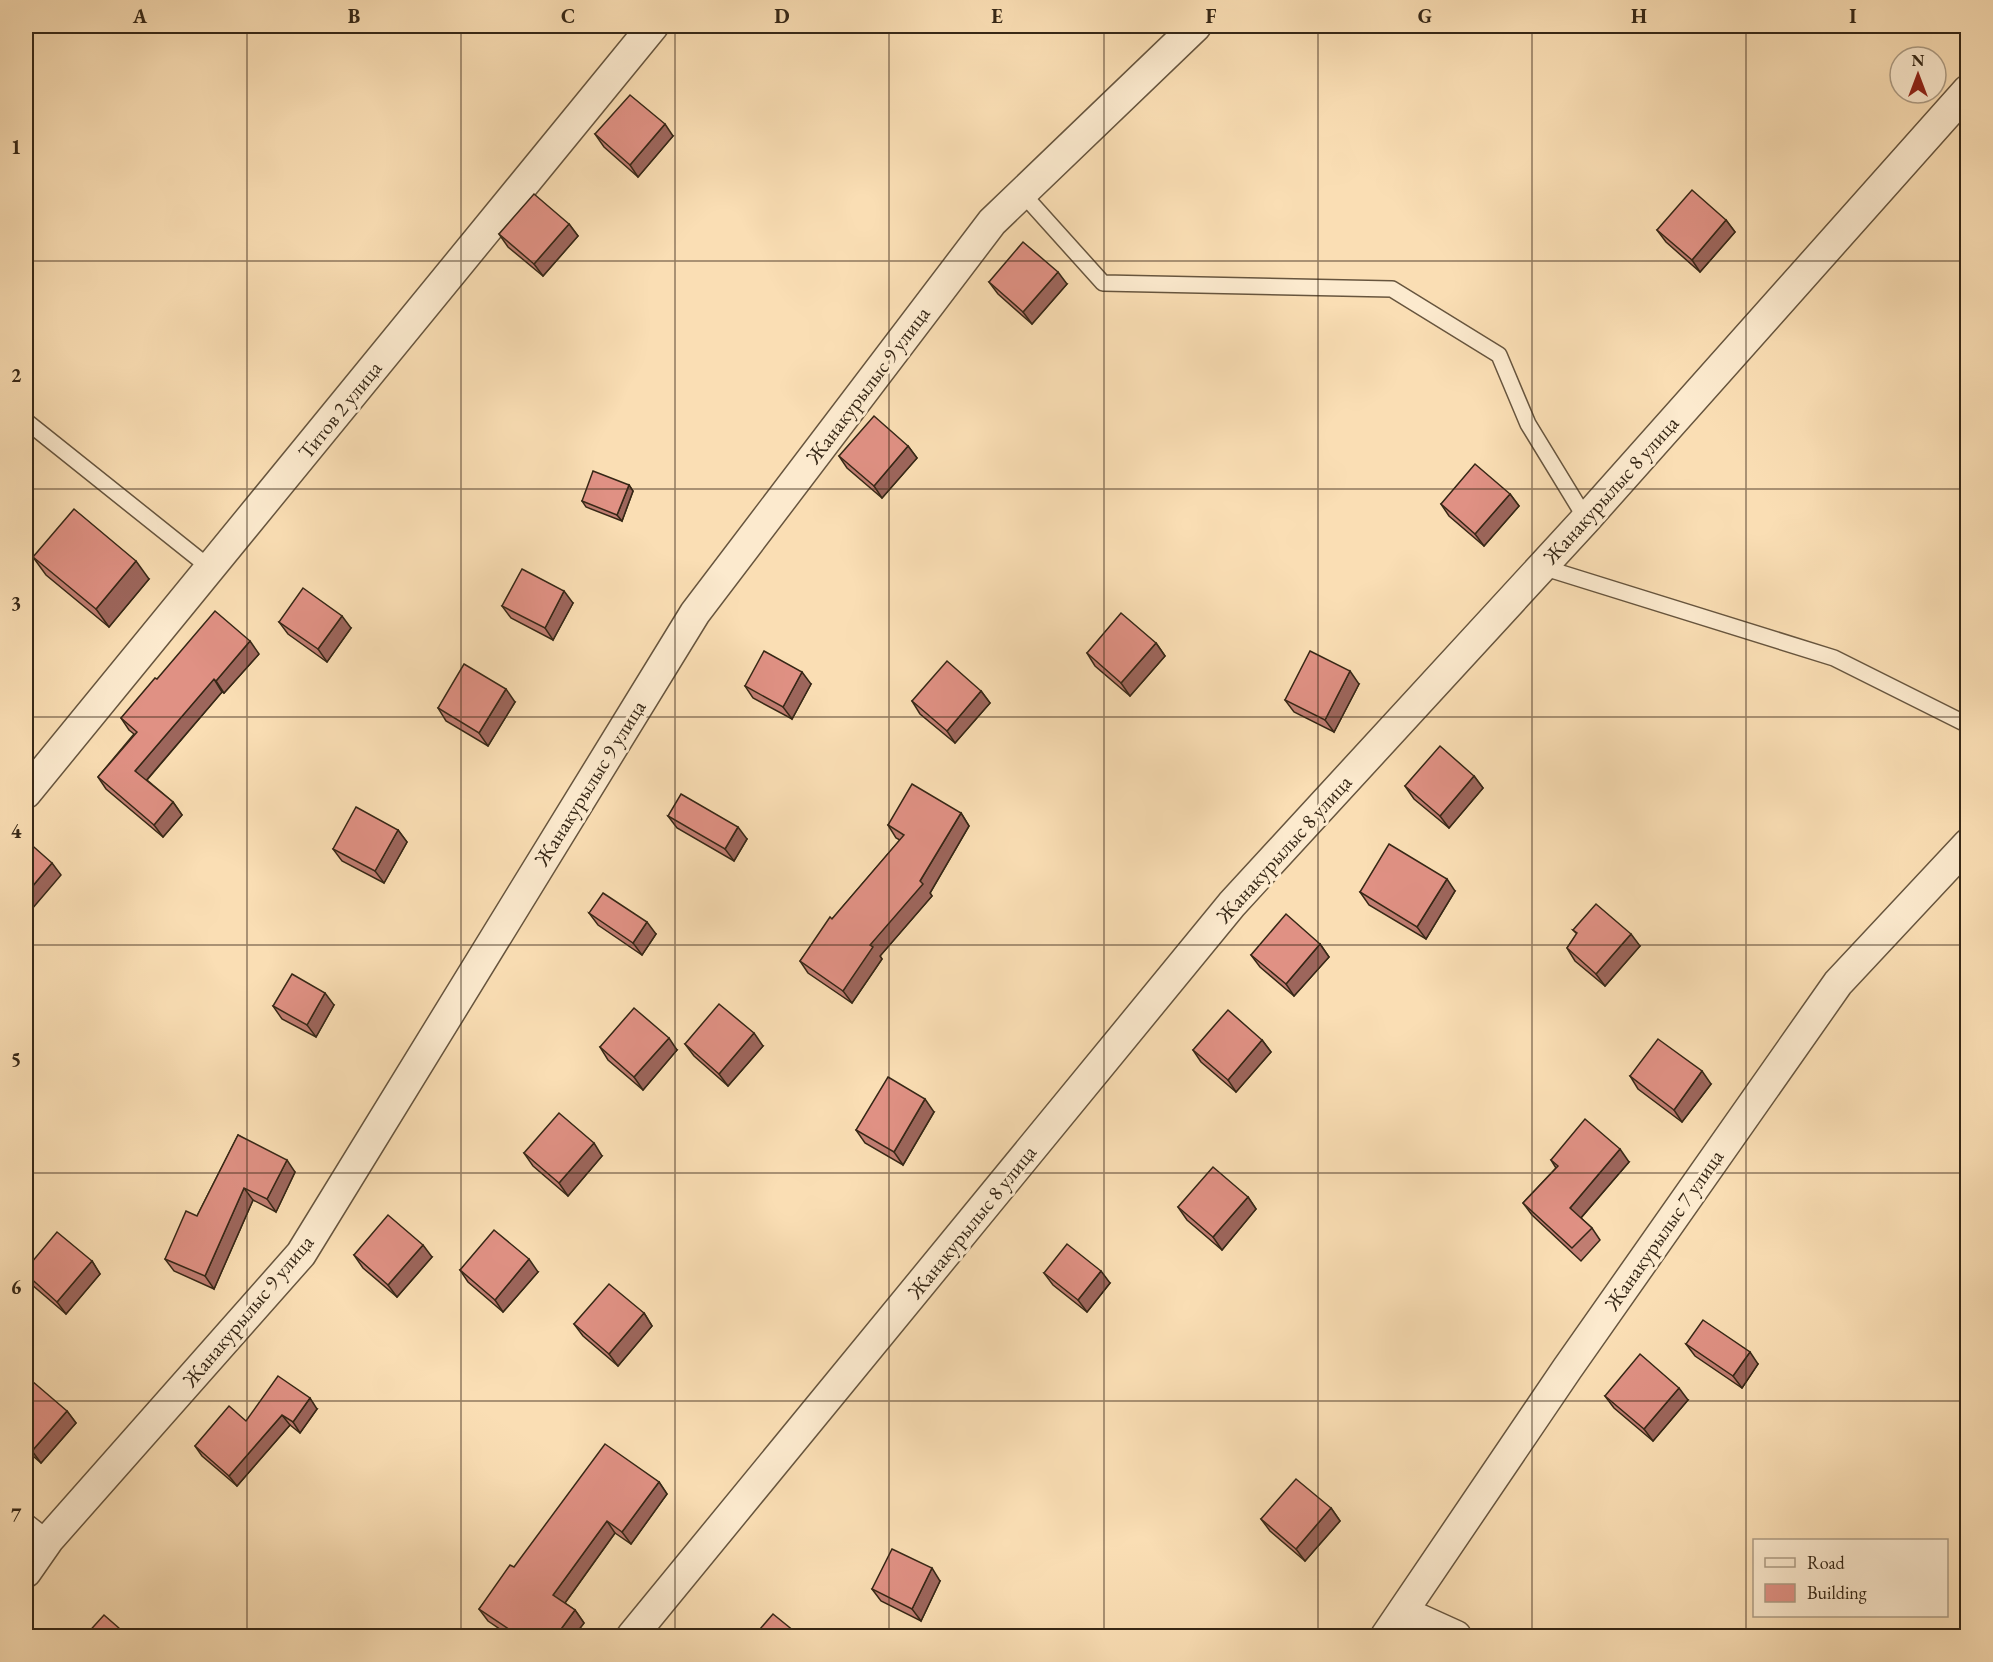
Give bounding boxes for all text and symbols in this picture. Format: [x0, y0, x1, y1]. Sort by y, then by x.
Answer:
text: A [132, 3, 148, 29]
text: B [348, 3, 360, 29]
text: C [561, 3, 575, 29]
text: D [774, 3, 790, 29]
text: E [991, 3, 1003, 29]
text: F [1206, 3, 1217, 29]
text: G [1418, 3, 1432, 29]
text: H [1631, 3, 1647, 29]
text: I [1849, 3, 1857, 29]
north arrow [1888, 45, 1948, 105]
text: N [1912, 50, 1925, 71]
text: 1 [11, 134, 21, 160]
street label: Жанакурылыс 9 улица [799, 300, 936, 470]
street label: Титов 2 улица [292, 355, 388, 464]
text: 2 [11, 362, 22, 388]
street label: Жанакурылыс 8 улица [1536, 409, 1685, 570]
text: 3 [11, 590, 21, 616]
street label: Жанакурылыс 9 улица [527, 694, 652, 871]
street label: Жанакурылыс 8 улица [1209, 768, 1358, 929]
text: 4 [11, 818, 22, 844]
text: 5 [11, 1046, 21, 1072]
street label: Жанакурылыс 8 улица [901, 1139, 1042, 1305]
street label: Жанакурылыс 7 улица [1597, 1144, 1730, 1316]
street label: Жанакурылыс 9 улица [175, 1229, 320, 1393]
text: 6 [11, 1274, 22, 1300]
text: 7 [11, 1502, 22, 1528]
legend [1753, 1539, 1948, 1617]
text: Road [1807, 1551, 1846, 1574]
text: Building [1807, 1581, 1867, 1604]

